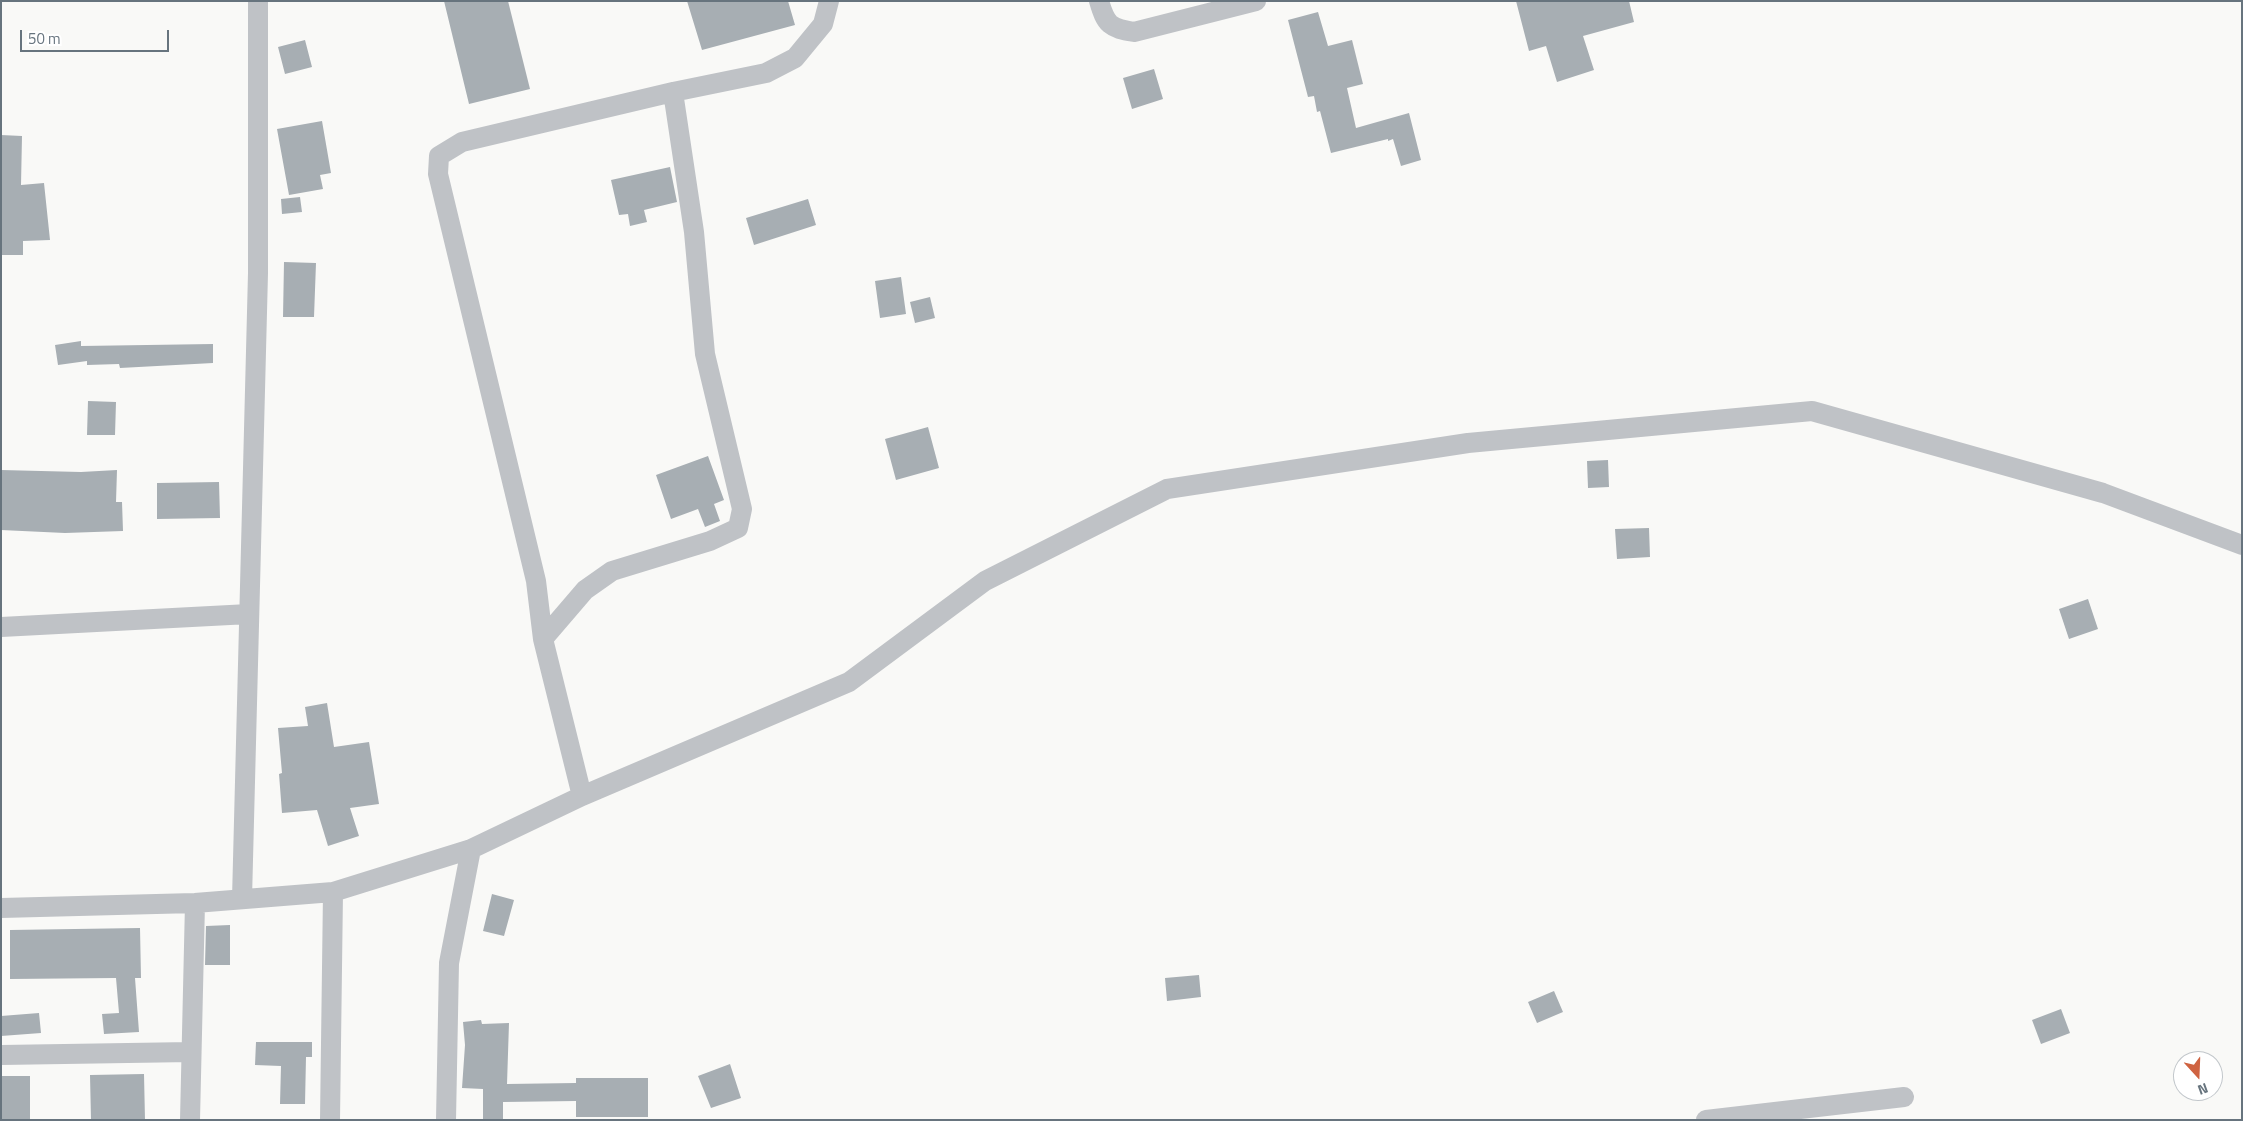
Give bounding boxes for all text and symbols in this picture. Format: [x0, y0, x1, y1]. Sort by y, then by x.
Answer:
scale bar [22, 20, 171, 52]
text: 50 m [28, 27, 61, 50]
north arrow [2173, 1051, 2223, 1101]
text: N [2195, 1078, 2211, 1101]

